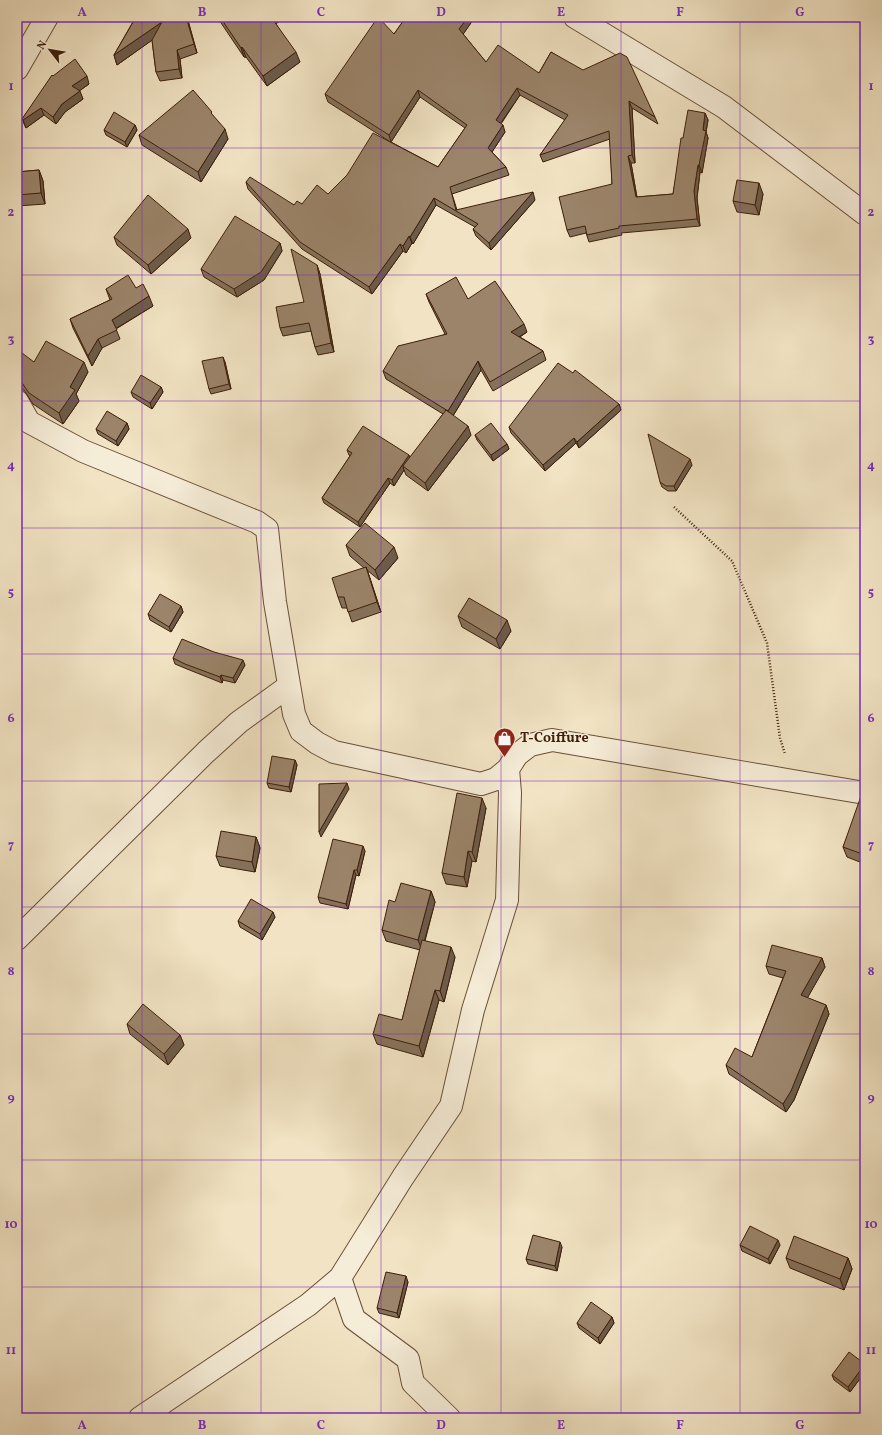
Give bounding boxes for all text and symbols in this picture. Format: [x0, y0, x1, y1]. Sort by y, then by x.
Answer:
text: A [77, 4, 87, 22]
text: B [198, 4, 207, 22]
text: C [317, 4, 325, 22]
text: D [436, 4, 446, 22]
text: E [557, 4, 565, 22]
text: F [676, 4, 684, 22]
text: G [795, 4, 805, 22]
north arrow [30, 30, 70, 70]
text: N [34, 38, 51, 53]
text: 1 [8, 78, 14, 96]
text: 1 [868, 78, 874, 96]
text: 2 [8, 204, 15, 222]
text: 2 [868, 204, 875, 222]
text: 3 [8, 331, 15, 349]
text: 3 [868, 331, 875, 349]
text: 4 [7, 457, 15, 475]
text: 4 [867, 457, 875, 475]
text: 5 [8, 584, 14, 602]
text: 5 [868, 584, 874, 602]
text: 6 [7, 710, 15, 728]
text: 6 [867, 710, 875, 728]
shop icon: T-Coiffure [492, 725, 518, 758]
place label: T-Coiffure [520, 729, 589, 748]
text: 7 [8, 837, 14, 855]
text: 7 [868, 837, 874, 855]
text: 8 [7, 963, 15, 981]
text: 8 [867, 963, 875, 981]
text: 9 [7, 1089, 15, 1107]
text: 9 [867, 1089, 875, 1107]
text: 10 [4, 1216, 18, 1234]
text: 10 [864, 1216, 878, 1234]
text: 11 [6, 1342, 16, 1360]
text: 11 [866, 1342, 876, 1360]
text: A [77, 1417, 87, 1435]
text: B [198, 1417, 207, 1435]
text: C [317, 1417, 325, 1435]
text: D [436, 1417, 446, 1435]
text: E [557, 1417, 565, 1435]
text: F [676, 1417, 684, 1435]
text: G [795, 1417, 805, 1435]

